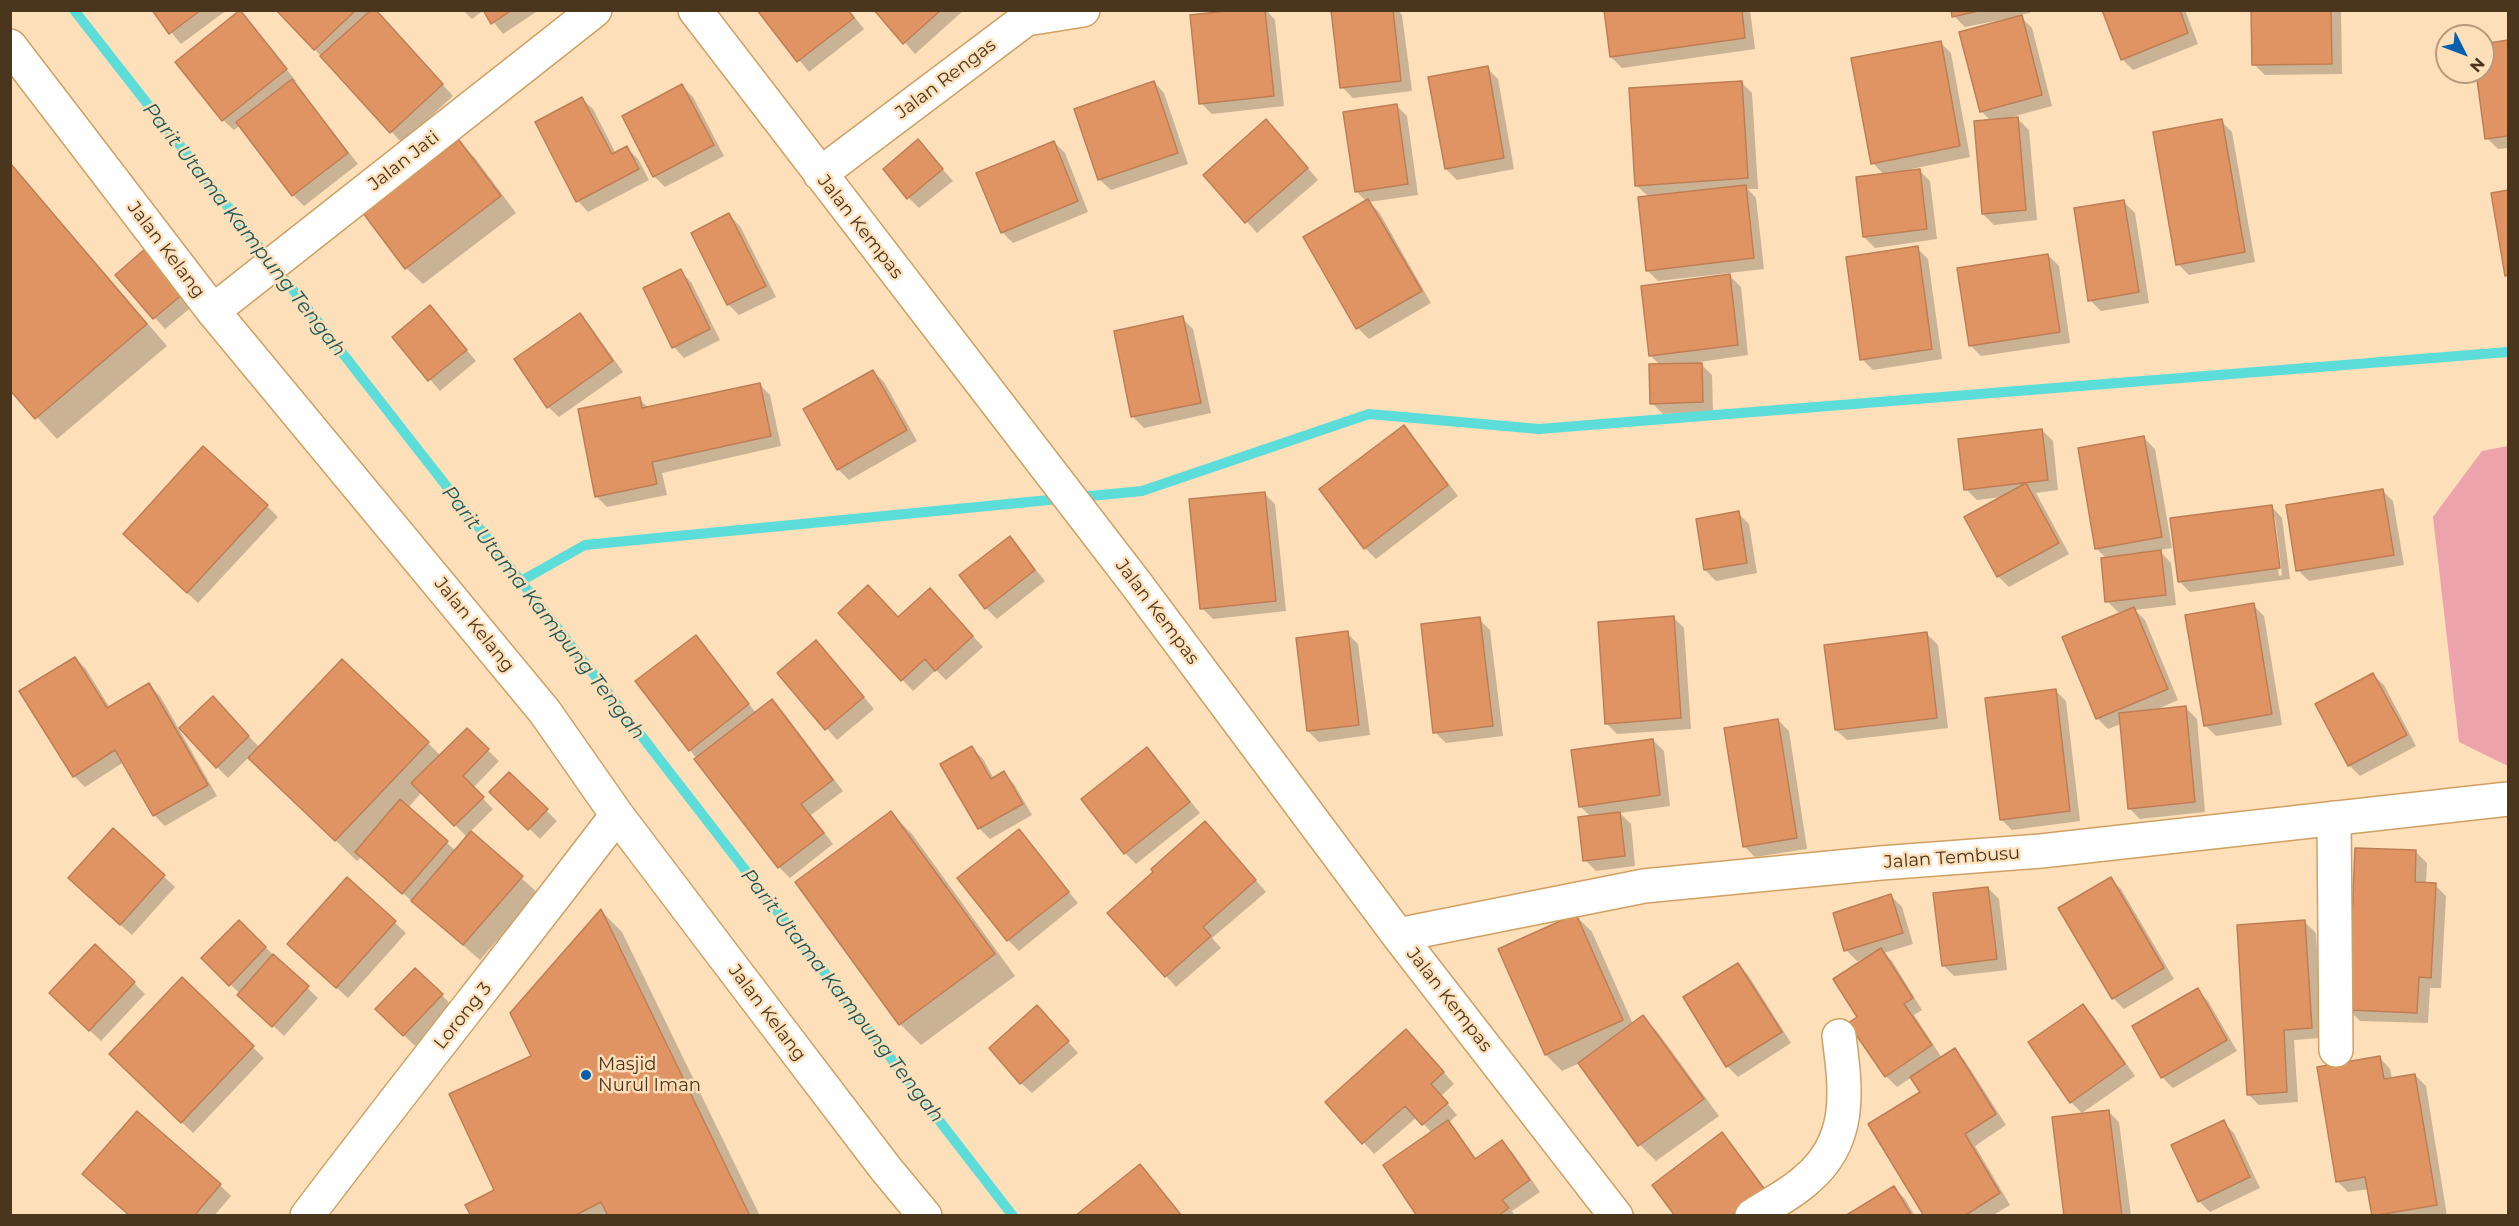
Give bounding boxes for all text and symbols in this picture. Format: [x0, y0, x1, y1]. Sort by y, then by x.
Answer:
north arrow [2435, 24, 2495, 84]
street label: Jalan Rengas [892, 34, 1000, 124]
text: N [2466, 54, 2489, 76]
water label: Parit Utama Kampung Tengah [137, 98, 351, 362]
street label: Jalan Jati [364, 127, 444, 195]
street label: Jalan Kempas [813, 171, 907, 283]
street label: Jalan Kelang [123, 198, 209, 302]
water label: Parit Utama Kampung Tengah [436, 481, 650, 745]
street label: Jalan Kempas [1110, 555, 1204, 669]
street label: Jalan Kelang [429, 573, 519, 677]
street label: Jalan Tembusu [1883, 842, 2021, 874]
water label: Parit Utama Kampung Tengah [735, 864, 949, 1128]
street label: Jalan Kempas [1402, 944, 1496, 1056]
street label: Jalan Kelang [724, 961, 810, 1065]
street label: Lorong 3 [430, 978, 496, 1054]
place label: Masjid Nurul Iman [598, 1054, 701, 1096]
marker: Masjid Nurul Iman [579, 1068, 593, 1082]

